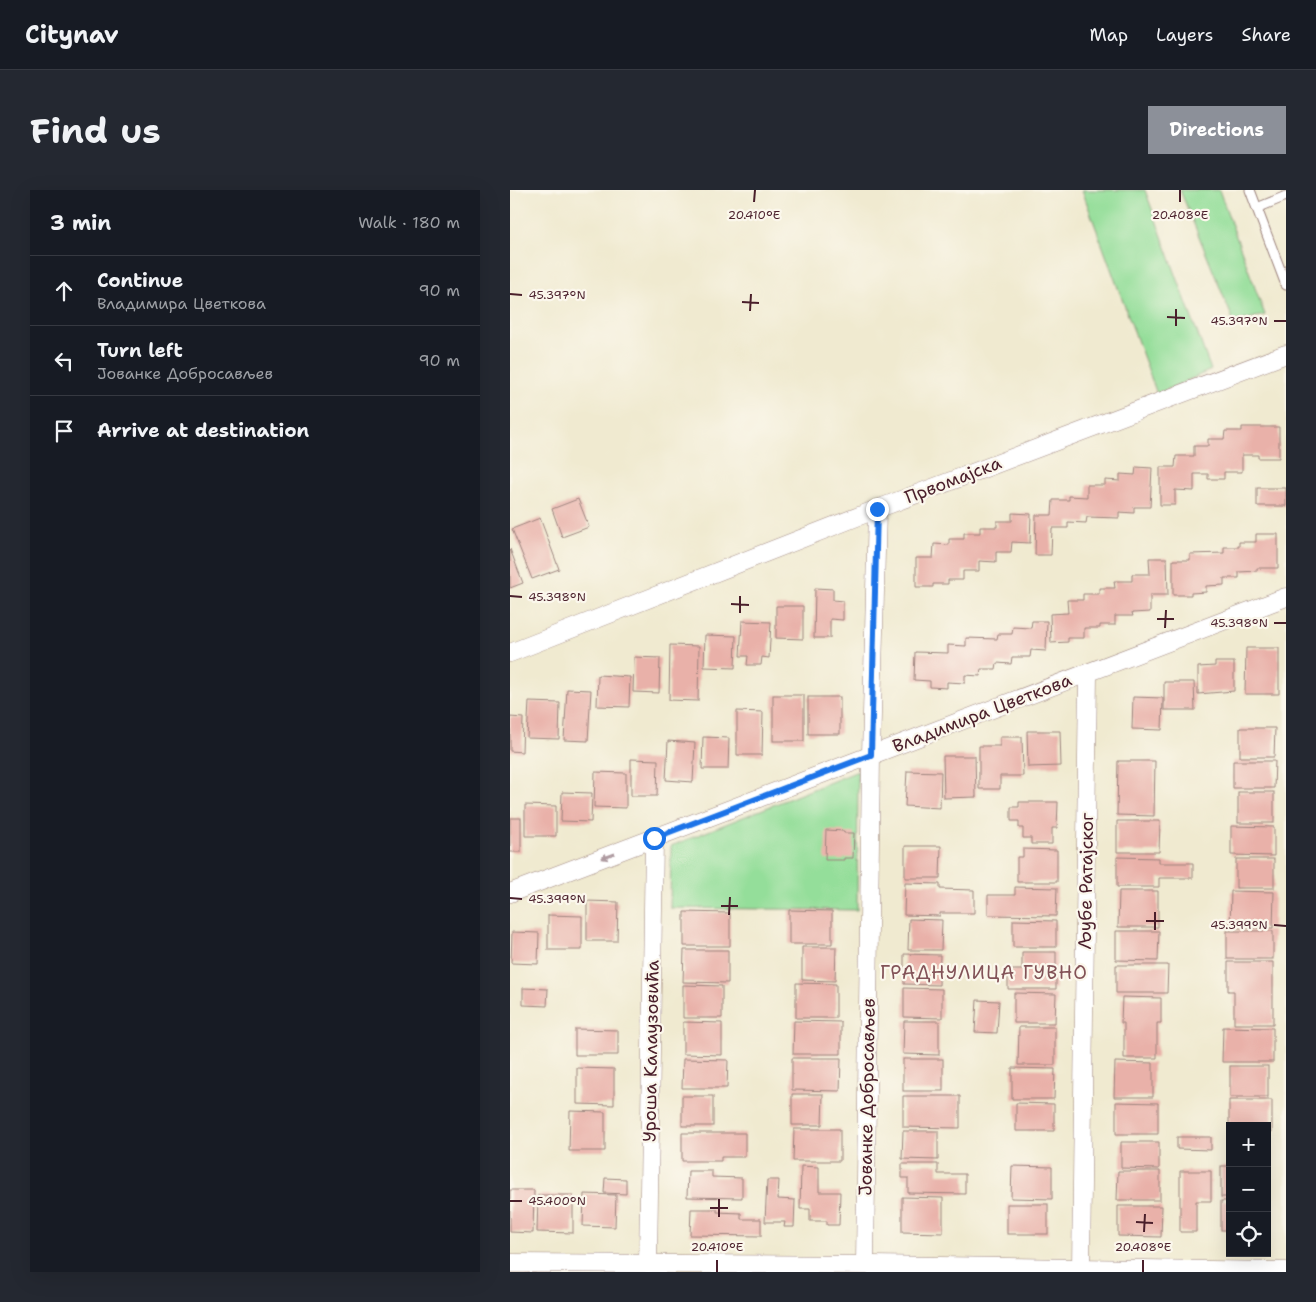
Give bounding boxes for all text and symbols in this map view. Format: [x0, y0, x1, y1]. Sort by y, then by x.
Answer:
text: Citynav [25, 19, 119, 51]
text: Map [1090, 23, 1128, 47]
text: Layers [1156, 23, 1213, 47]
text: Share [1241, 23, 1291, 47]
button: Directions [1148, 106, 1286, 154]
text: Find us [30, 107, 161, 154]
text: 20.410°E [728, 207, 780, 223]
text: 20.408°E [1152, 207, 1208, 223]
text: 3 min [50, 209, 111, 237]
text: Walk · 180 m [358, 212, 460, 233]
text: Continue [97, 268, 183, 293]
icon: ahead [50, 277, 78, 305]
text: 90 m [419, 280, 460, 301]
text: 45.397°N [528, 287, 586, 303]
text: Владимира Цветкова [97, 293, 266, 314]
text: 45.397°N [1210, 313, 1268, 329]
text: Turn left [97, 338, 183, 363]
icon: left [50, 347, 78, 375]
text: 90 m [419, 350, 460, 371]
text: Јованке Добросављев [97, 363, 273, 384]
icon: arrive [50, 417, 78, 445]
text: Arrive at destination [97, 418, 309, 443]
street label: Првомајска [901, 451, 1005, 509]
route end [866, 498, 889, 521]
text: 45.398°N [528, 589, 586, 605]
text: 45.398°N [1210, 615, 1268, 631]
street label: Владимира Цветкова [889, 668, 1075, 758]
street label: Љубе Ратајског [1073, 812, 1099, 950]
route start [643, 827, 666, 850]
one-way arrow [600, 852, 615, 860]
text: 45.399°N [528, 891, 586, 907]
text: 45.399°N [1210, 917, 1268, 933]
street label: Уроша Калаузовића [637, 960, 665, 1142]
district label: ГРАДНУЛИЦА ГУВНО [880, 960, 1088, 985]
street label: Јованке Добросављев [853, 998, 881, 1196]
map controls [1226, 1122, 1271, 1257]
button: + [1226, 1122, 1271, 1167]
button: − [1226, 1167, 1271, 1212]
text: 45.400°N [528, 1193, 586, 1209]
button: locate [1226, 1212, 1271, 1257]
text: 20.410°E [691, 1239, 743, 1255]
text: 20.408°E [1115, 1239, 1171, 1255]

